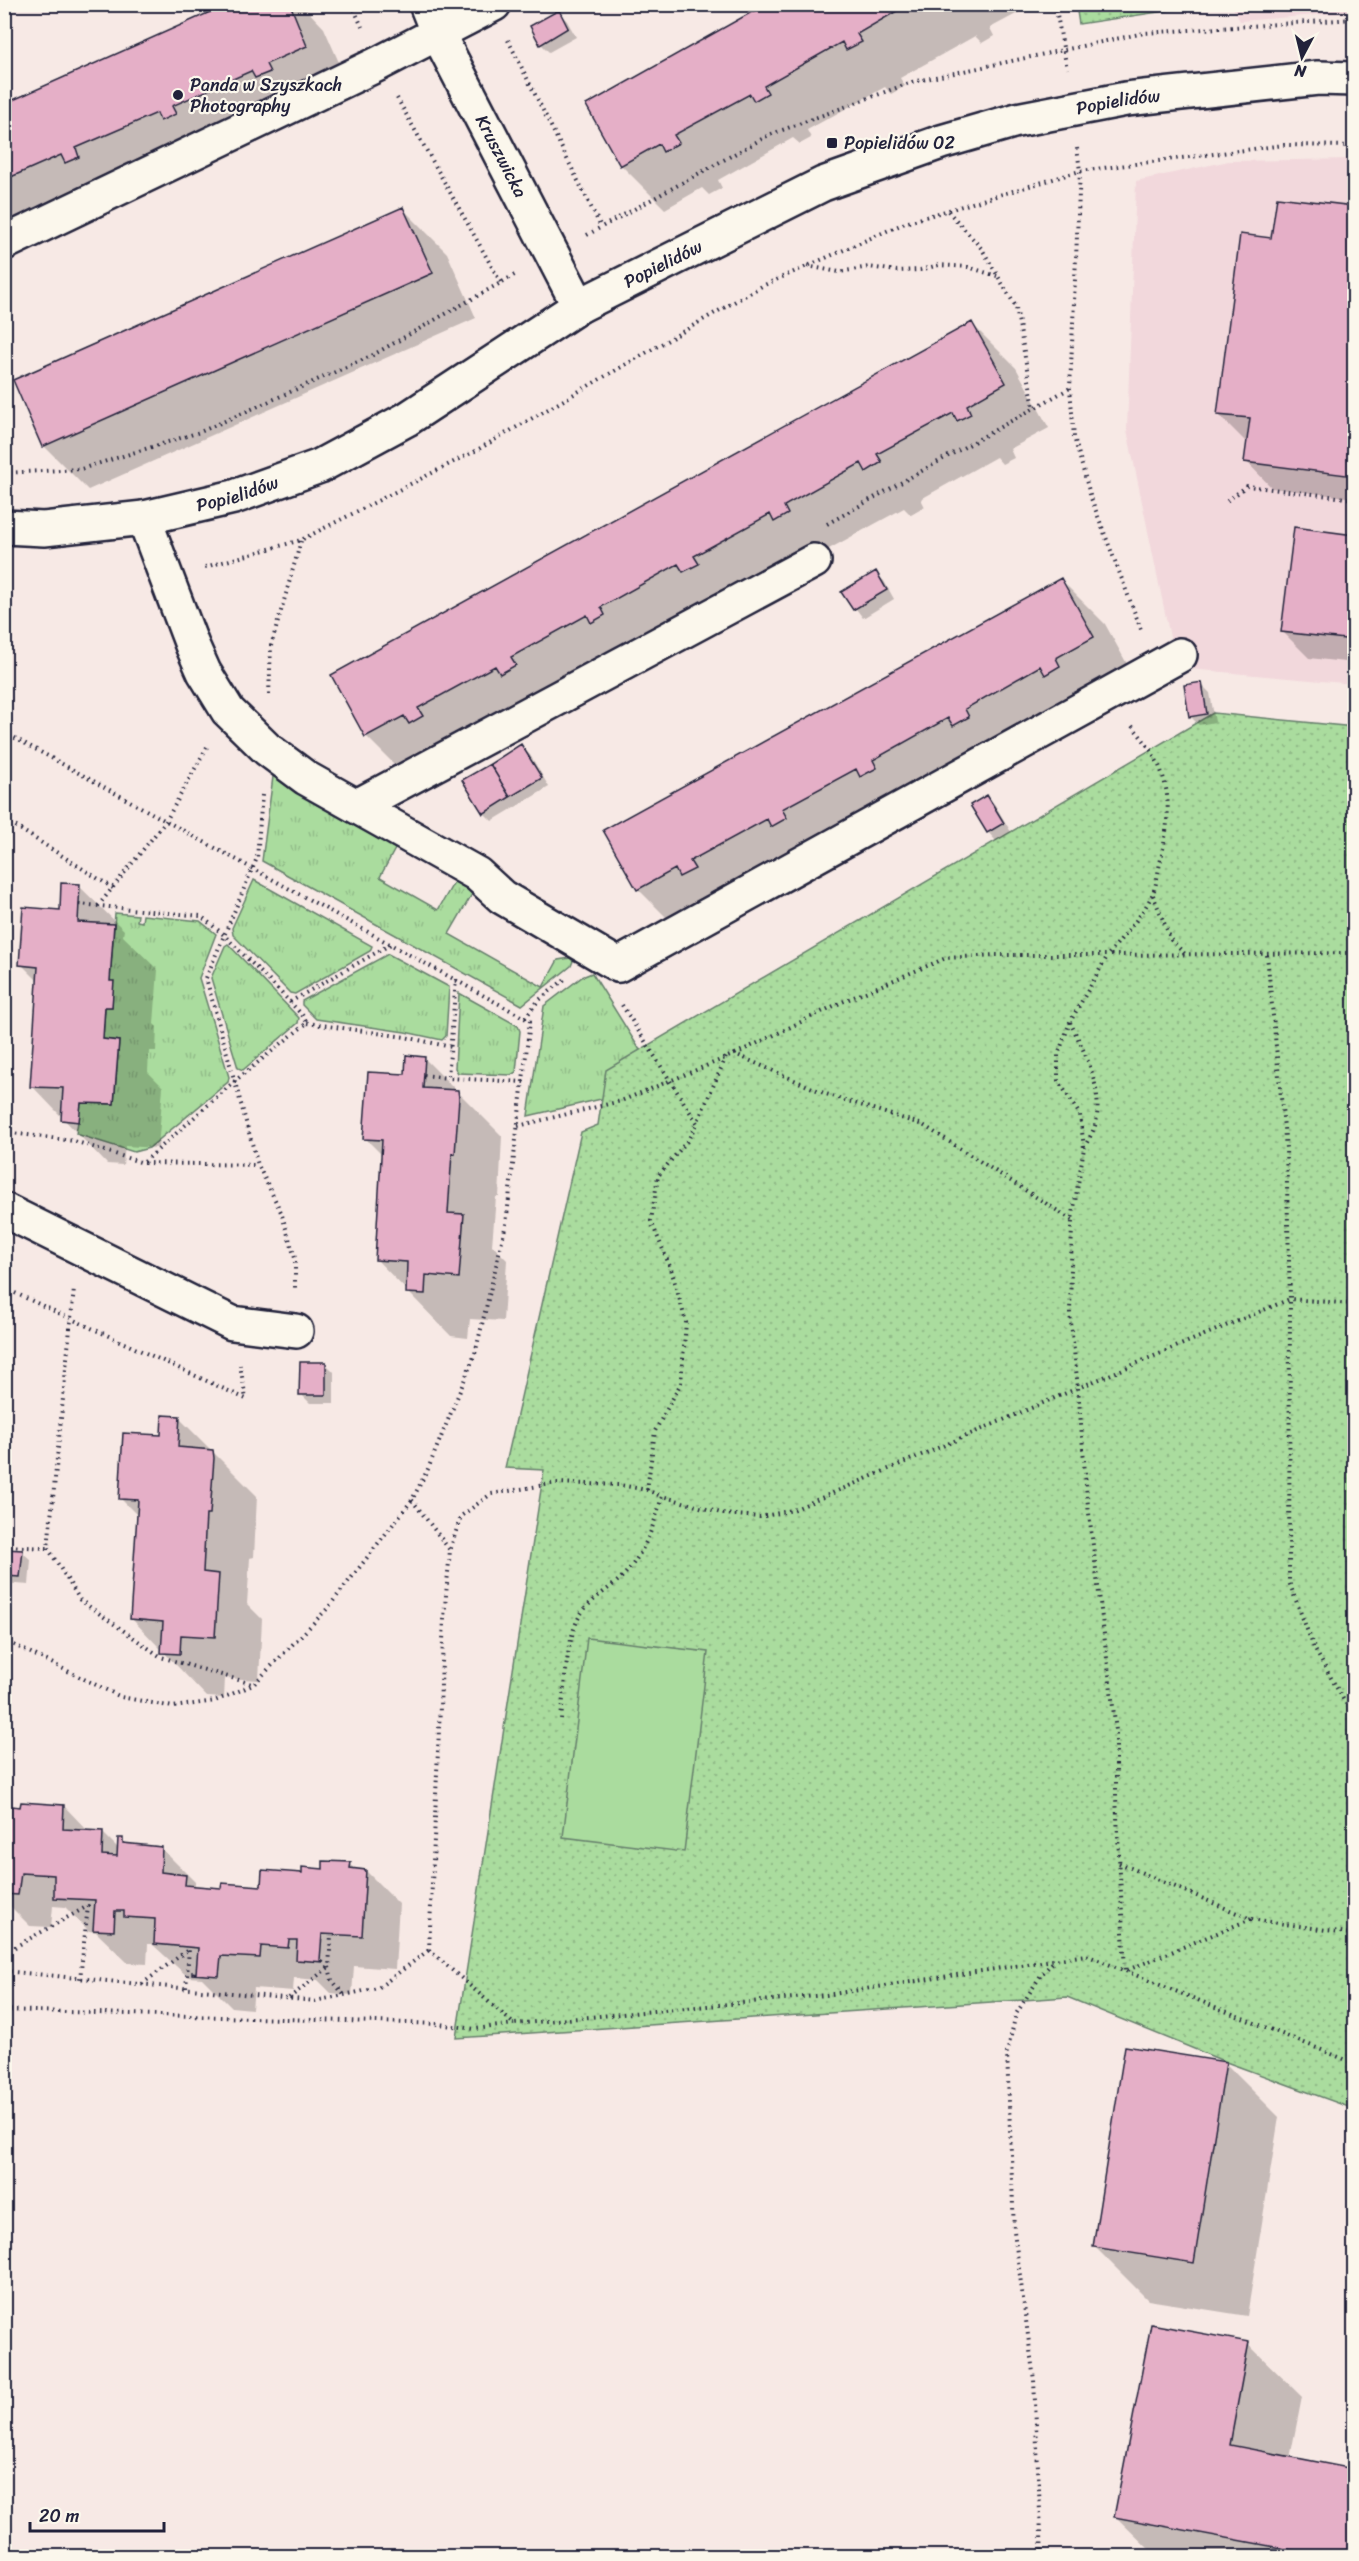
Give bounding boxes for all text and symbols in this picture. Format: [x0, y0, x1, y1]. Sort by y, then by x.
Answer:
north arrow [1272, 27, 1332, 87]
text: N [1292, 56, 1308, 87]
place label: Panda w Szyszkach Photography [190, 69, 342, 122]
street label: Popielidów [1073, 79, 1162, 124]
marker: Panda w Szyszkach Photography [171, 88, 185, 102]
street label: Kruszwicka [466, 109, 536, 203]
place label: Popielidów 02 [844, 127, 955, 159]
marker: Popielidów 02 [825, 136, 839, 150]
street label: Popielidów [618, 231, 708, 297]
street label: Popielidów [193, 466, 283, 521]
scale bar [30, 2495, 164, 2533]
text: 20 m [39, 2500, 79, 2532]

